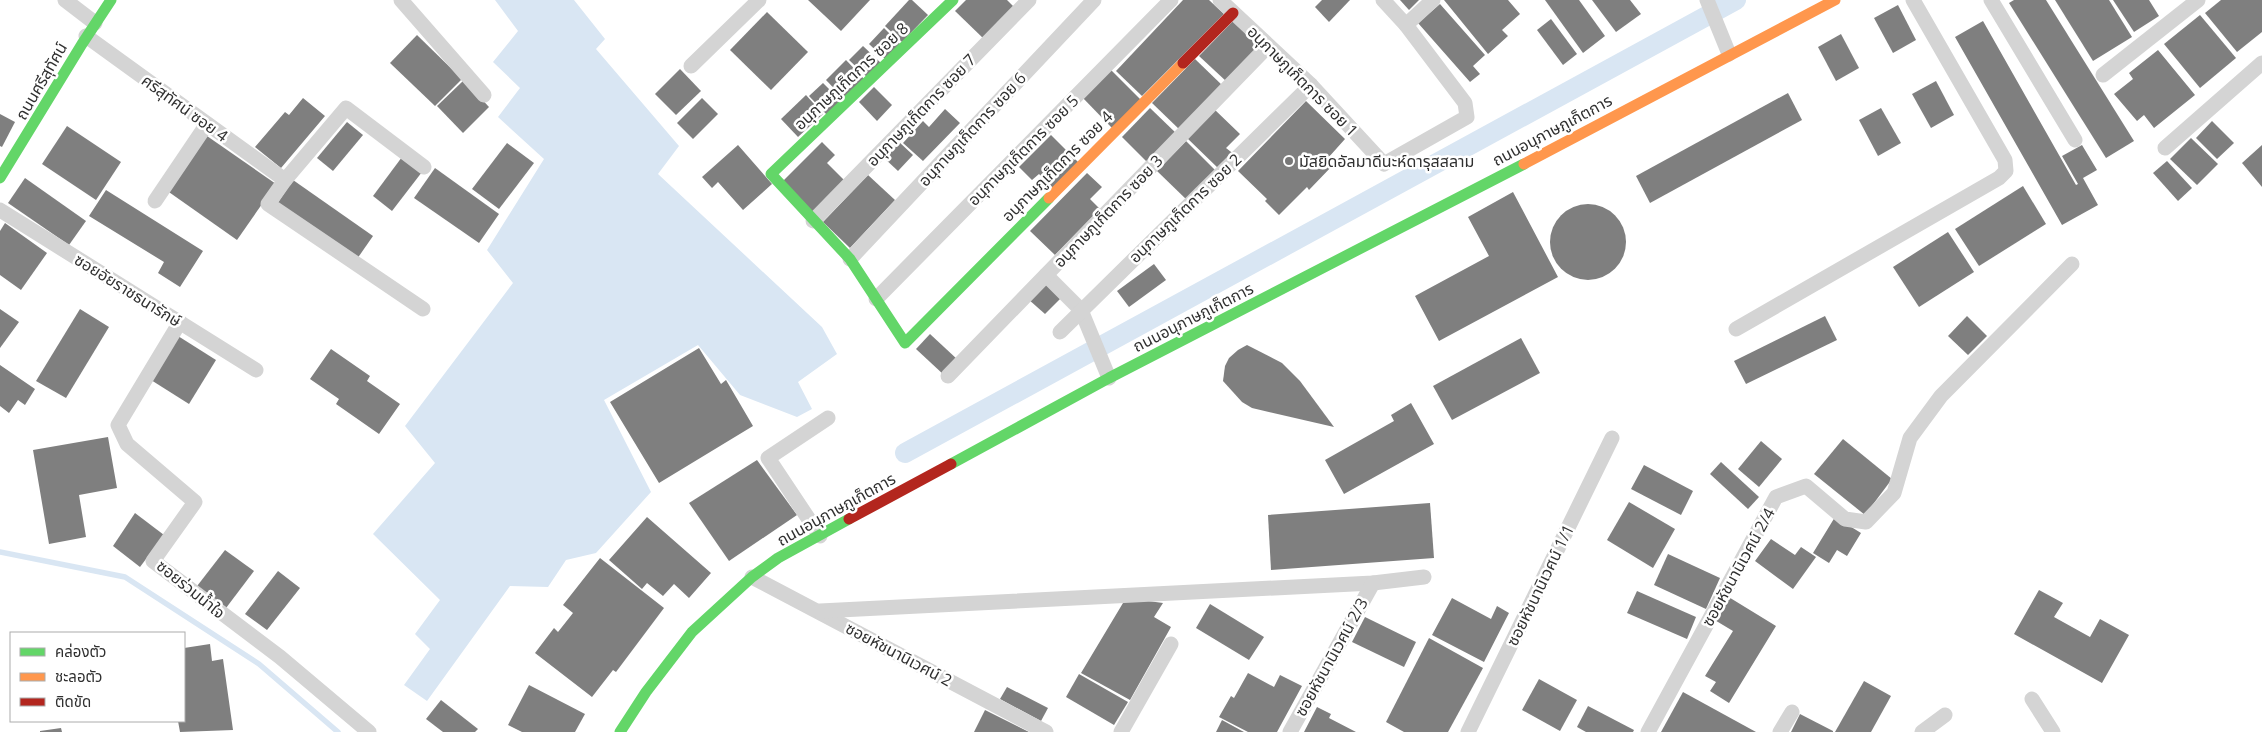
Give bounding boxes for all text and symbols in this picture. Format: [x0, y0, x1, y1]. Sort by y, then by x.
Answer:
street label: อนุภาษภูเก็ตการ ซอย 8 [789, 17, 913, 135]
street label: อนุภาษภูเก็ตการ ซอย 1 [1243, 21, 1363, 141]
street label: ถนนศรีสุทัศน์ [10, 38, 72, 124]
street label: อนุภาษภูเก็ตการ ซอย 7 [862, 49, 980, 171]
street label: อนุภาษภูเก็ตการ ซอย 6 [913, 67, 1031, 191]
street label: ศรีสุทัศน์ ซอย 4 [137, 69, 233, 147]
street label: ถนนอนุภาษภูเก็ตการ [1488, 89, 1616, 171]
street label: อนุภาษภูเก็ตการ ซอย 5 [963, 90, 1083, 210]
street label: อนุภาษภูเก็ตการ ซอย 4 [997, 106, 1117, 226]
street label: อนุภาษภูเก็ตการ ซอย 2 [1124, 149, 1246, 267]
street label: อนุภาษภูเก็ตการ ซอย 3 [1049, 150, 1167, 272]
place label: มัสยิดอัลมาดีนะห์ดารุสสลาม [1299, 150, 1474, 172]
marker: มัสยิดอัลมาดีนะห์ดารุสสลาม [1283, 155, 1295, 167]
street label: ซอยอัยราชธนารักษ์ [70, 248, 186, 332]
street label: ถนนอนุภาษภูเก็ตการ [1129, 277, 1257, 357]
street label: ถนนอนุภาษภูเก็ตการ [773, 467, 900, 551]
street label: ซอยหัชนานิเวศน์ 2/4 [1696, 504, 1780, 630]
street label: ซอยหัชนานิเวศน์ 1/1 [1501, 521, 1579, 649]
street label: ซอยร่วมน้ำใจ [152, 555, 230, 623]
street label: ซอยหัชนานิเวศน์ 2/3 [1289, 594, 1373, 720]
street label: ซอยหัชนานิเวศน์ 2 [842, 617, 956, 691]
legend [10, 632, 185, 722]
text: คล่องตัว [55, 641, 106, 661]
text: ชะลอตัว [55, 666, 102, 686]
text: ติดขัด [55, 691, 91, 711]

